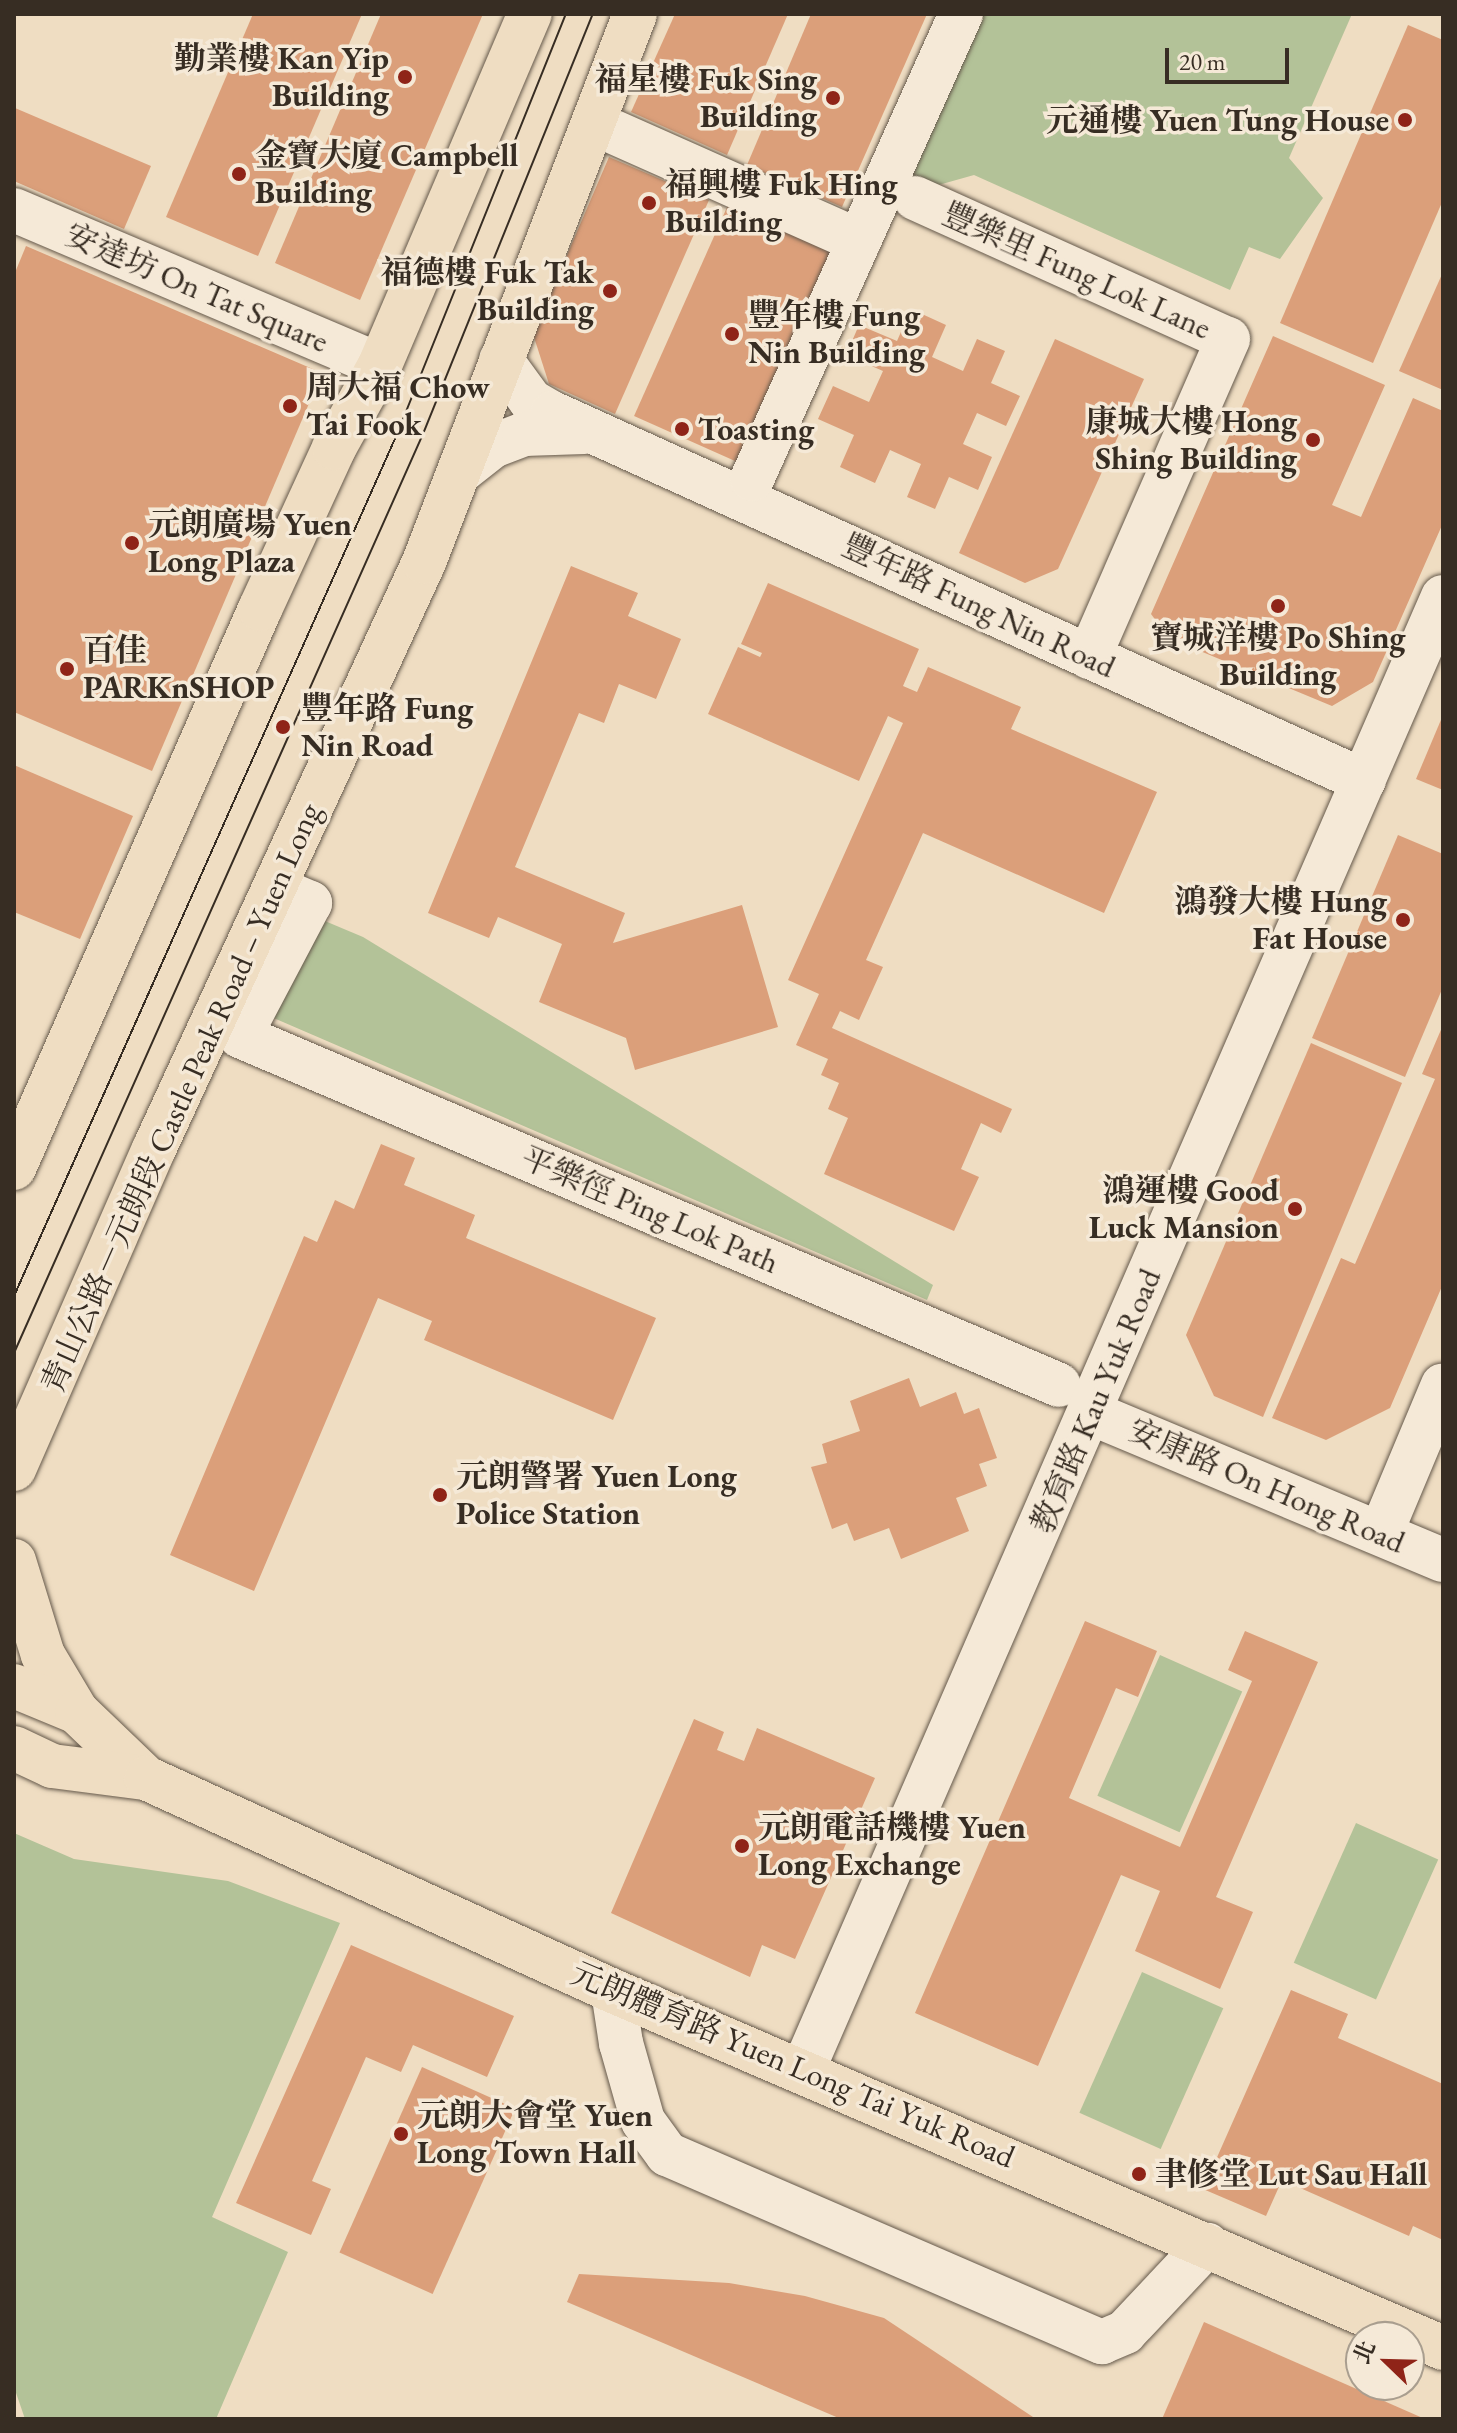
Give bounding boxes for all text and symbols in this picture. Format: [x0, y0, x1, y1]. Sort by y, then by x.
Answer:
scale bar [1169, 32, 1293, 82]
place label: 勤業樓 Kan Yip Building [174, 40, 389, 115]
text: 20 m [1179, 46, 1226, 77]
place label: 福星樓 Fuk Sing Building [594, 61, 817, 136]
marker: 勤業樓 Kan Yip Building [396, 68, 414, 86]
marker: 福星樓 Fuk Sing Building [824, 89, 842, 107]
place label: 元通樓 Yuen Tung House [1046, 101, 1389, 139]
marker: 元通樓 Yuen Tung House [1396, 111, 1414, 129]
place label: 金寶大廈 Campbell Building [255, 137, 518, 212]
marker: 金寶大廈 Campbell Building [230, 165, 248, 183]
place label: 福興樓 Fuk Hing Building [665, 166, 897, 241]
marker: 福興樓 Fuk Hing Building [640, 194, 658, 212]
street label: 豐樂里 Fung Lok Lane [937, 195, 1217, 347]
street label: 安達坊 On Tat Square [60, 215, 334, 361]
place label: 福德樓 Fuk Tak Building [380, 254, 594, 329]
marker: 福德樓 Fuk Tak Building [601, 282, 619, 300]
place label: 豐年樓 Fung Nin Building [748, 297, 925, 372]
marker: 豐年樓 Fung Nin Building [723, 325, 741, 343]
place label: 周大福 Chow Tai Fook [306, 369, 490, 444]
marker: 周大福 Chow Tai Fook [281, 397, 299, 415]
place label: 康城大樓 Hong Shing Building [1086, 403, 1297, 478]
place label: Toasting [698, 410, 814, 448]
marker: Toasting [673, 420, 691, 438]
marker: 康城大樓 Hong Shing Building [1304, 431, 1322, 449]
place label: 元朗廣場 Yuen Long Plaza [148, 506, 352, 581]
street label: 豐年路 Fung Nin Road [837, 526, 1121, 686]
marker: 元朗廣場 Yuen Long Plaza [123, 534, 141, 552]
marker: 寶城洋樓 Po Shing Building [1269, 597, 1287, 615]
place label: 寶城洋樓 Po Shing Building [1151, 619, 1405, 694]
place label: 百佳 PARKnSHOP [83, 632, 274, 707]
marker: 百佳 PARKnSHOP [58, 660, 76, 678]
place label: 豐年路 Fung Nin Road [301, 690, 473, 765]
marker: 豐年路 Fung Nin Road [272, 716, 294, 738]
street label: 青山公路－元朗段 Castle Peak Road – Yuen Long [33, 797, 329, 1399]
place label: 鴻發大樓 Hung Fat House [1175, 883, 1387, 958]
marker: 鴻發大樓 Hung Fat House [1394, 911, 1412, 929]
street label: 平樂徑 Ping Lok Path [515, 1138, 785, 1282]
place label: 鴻運樓 Good Luck Mansion [1089, 1172, 1279, 1247]
marker: 鴻運樓 Good Luck Mansion [1286, 1200, 1304, 1218]
street label: 教育路 Kau Yuk Road [1023, 1263, 1169, 1539]
street label: 安康路 On Hong Road [1123, 1410, 1411, 1562]
place label: 元朗警署 Yuen Long Police Station [456, 1458, 737, 1533]
marker: 元朗警署 Yuen Long Police Station [431, 1486, 449, 1504]
place label: 元朗電話機樓 Yuen Long Exchange [758, 1809, 1026, 1884]
marker: 元朗電話機樓 Yuen Long Exchange [733, 1837, 751, 1855]
street label: 元朗體育路 Yuen Long Tai Yuk Road [565, 1954, 1021, 2176]
place label: 元朗大會堂 Yuen Long Town Hall [417, 2097, 653, 2172]
marker: 元朗大會堂 Yuen Long Town Hall [392, 2125, 410, 2143]
place label: 聿修堂 Lut Sau Hall [1155, 2155, 1427, 2193]
marker: 聿修堂 Lut Sau Hall [1130, 2165, 1148, 2183]
north arrow [1345, 2321, 1425, 2401]
text: 北 [1347, 2336, 1382, 2368]

